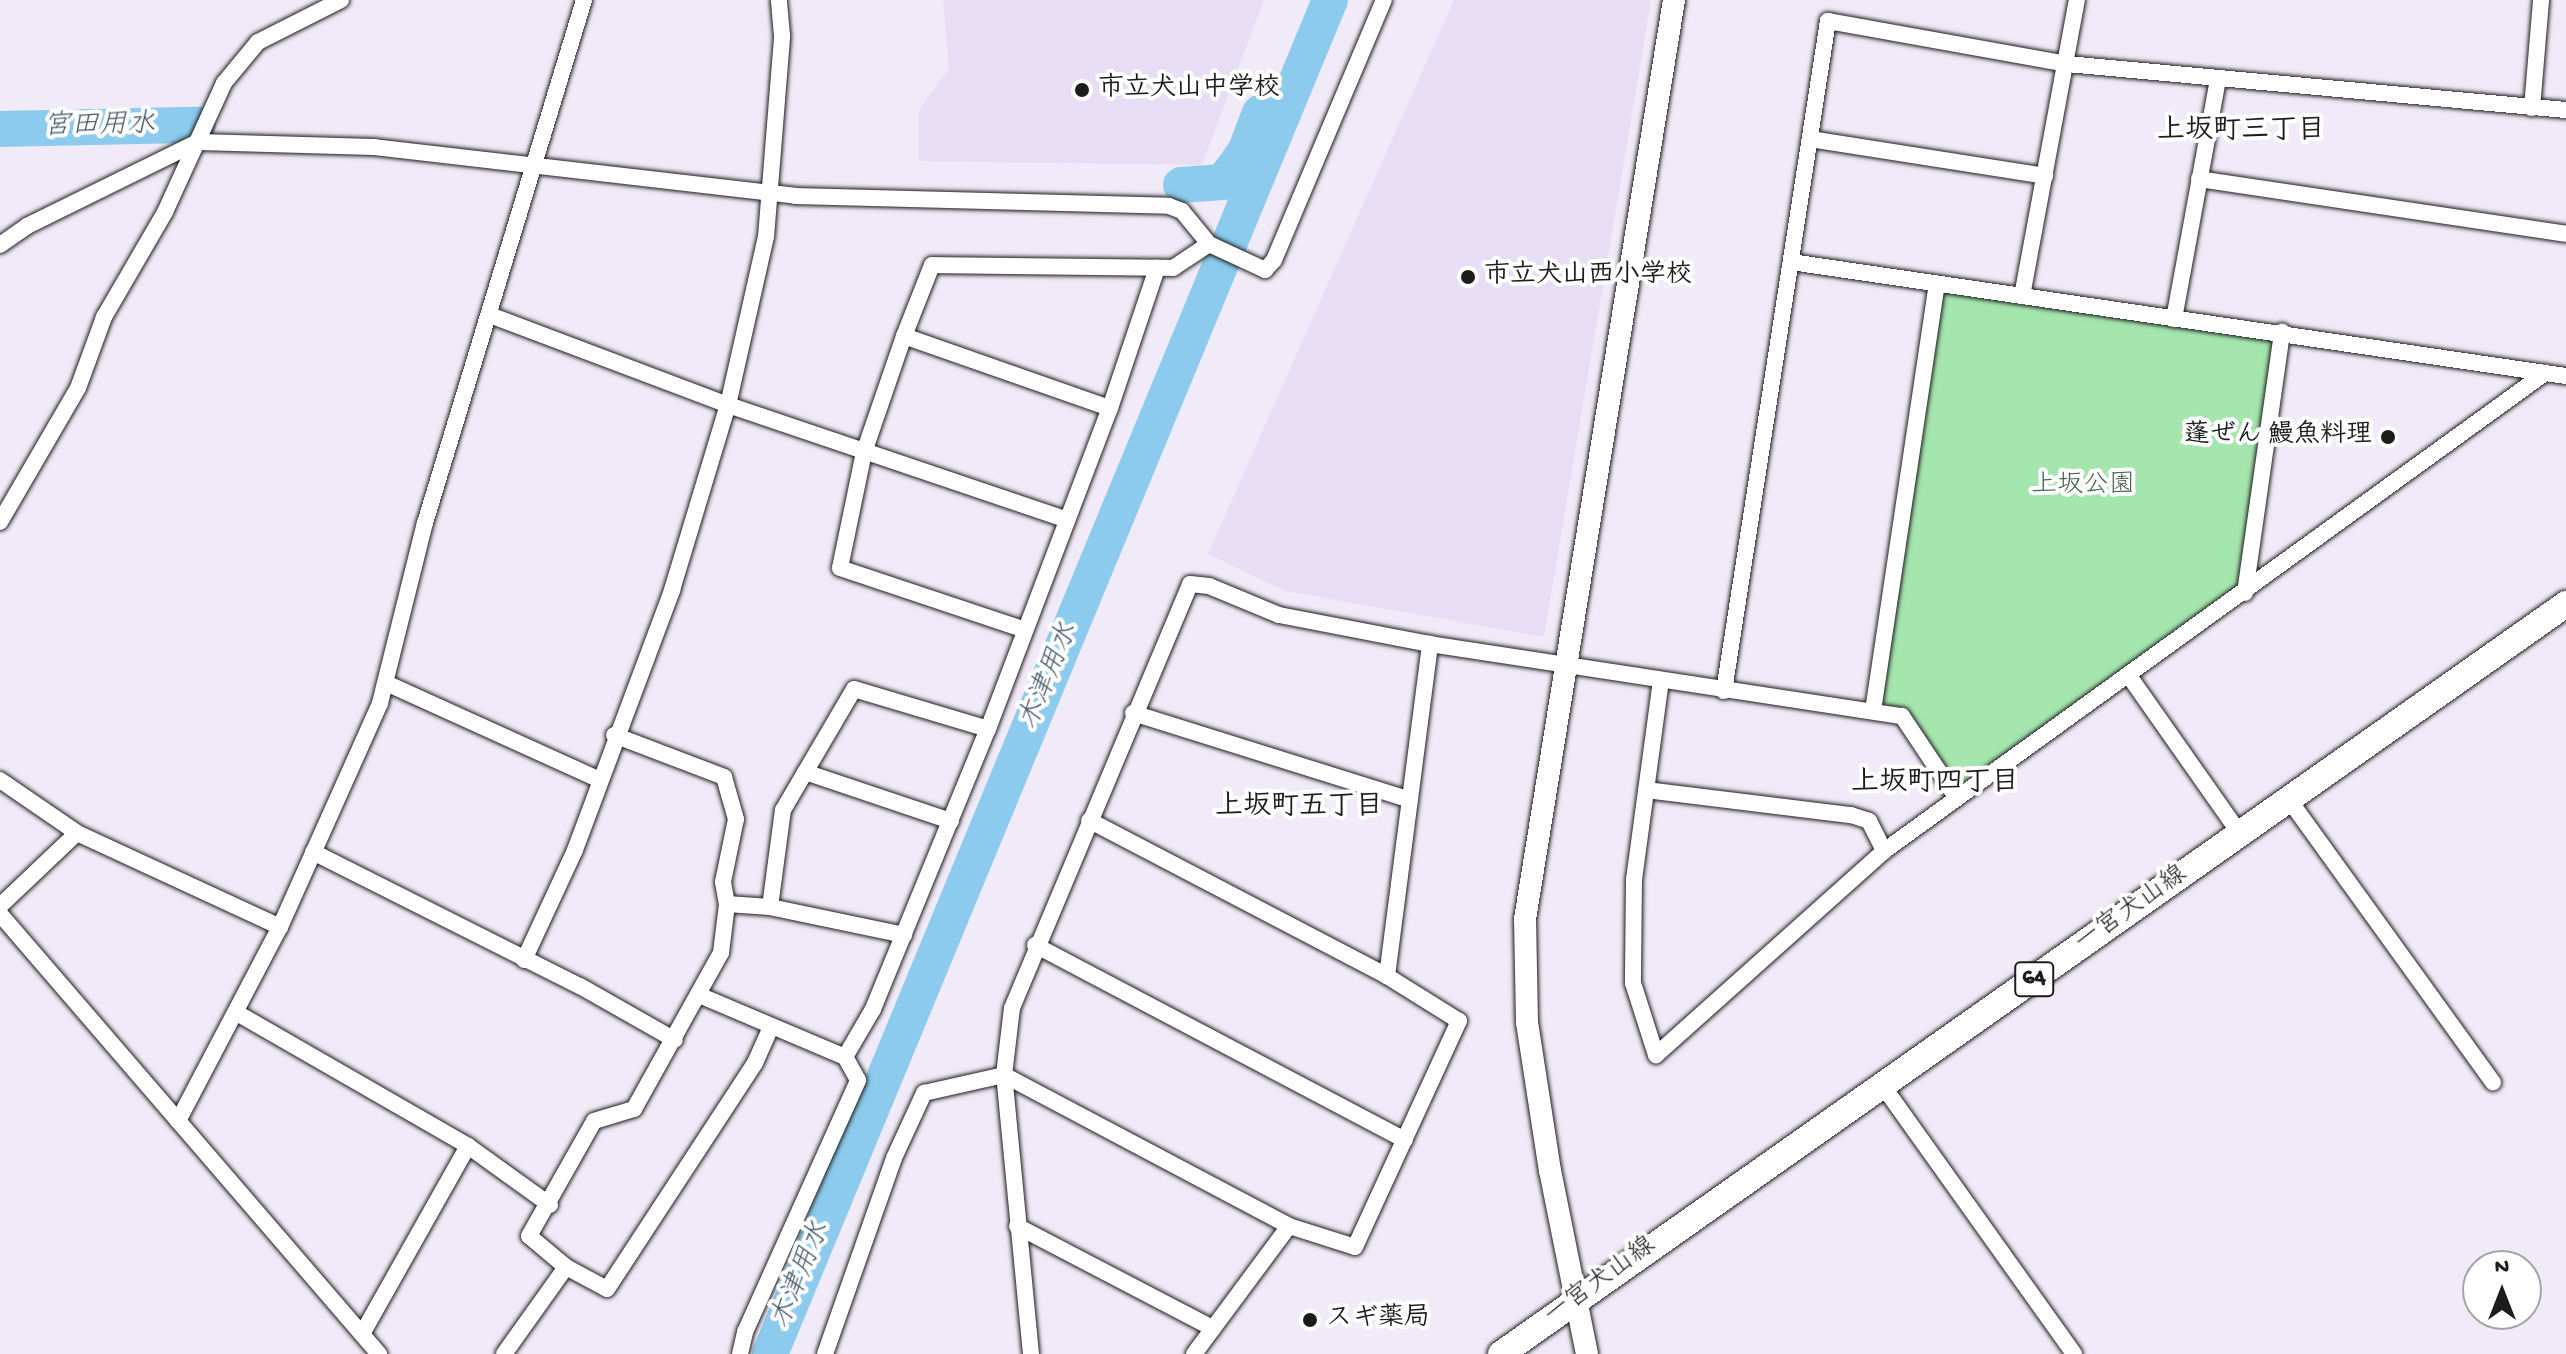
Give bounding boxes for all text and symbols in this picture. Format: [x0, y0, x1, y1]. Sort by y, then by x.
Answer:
place label: 市立犬山中学校 [1098, 74, 1280, 106]
marker: 市立犬山中学校 [1073, 81, 1091, 99]
water label: 宮田用水 [43, 109, 155, 145]
district label: 上坂町三丁目 [2157, 115, 2325, 149]
place label: 市立犬山西小学校 [1484, 261, 1692, 293]
marker: 市立犬山西小学校 [1459, 268, 1477, 286]
place label: 蓬ぜん 鰻魚料理 [2184, 421, 2372, 453]
marker: 蓬ぜん 鰻魚料理 [2379, 428, 2397, 446]
park label: 上坂公園 [2031, 471, 2135, 503]
water label: 木津用水 [1013, 619, 1087, 735]
district label: 上坂町四丁目 [1851, 767, 2019, 801]
district label: 上坂町五丁目 [1215, 791, 1383, 825]
street label: 一宮犬山線 [2070, 860, 2194, 960]
road number: 64 [2014, 959, 2054, 999]
water label: 木津用水 [765, 1218, 839, 1334]
street label: 一宮犬山線 [1539, 1231, 1663, 1333]
north arrow [2462, 1250, 2542, 1330]
text: N [2495, 1255, 2509, 1281]
place label: スギ薬局 [1326, 1304, 1430, 1336]
marker: スギ薬局 [1301, 1311, 1319, 1329]

